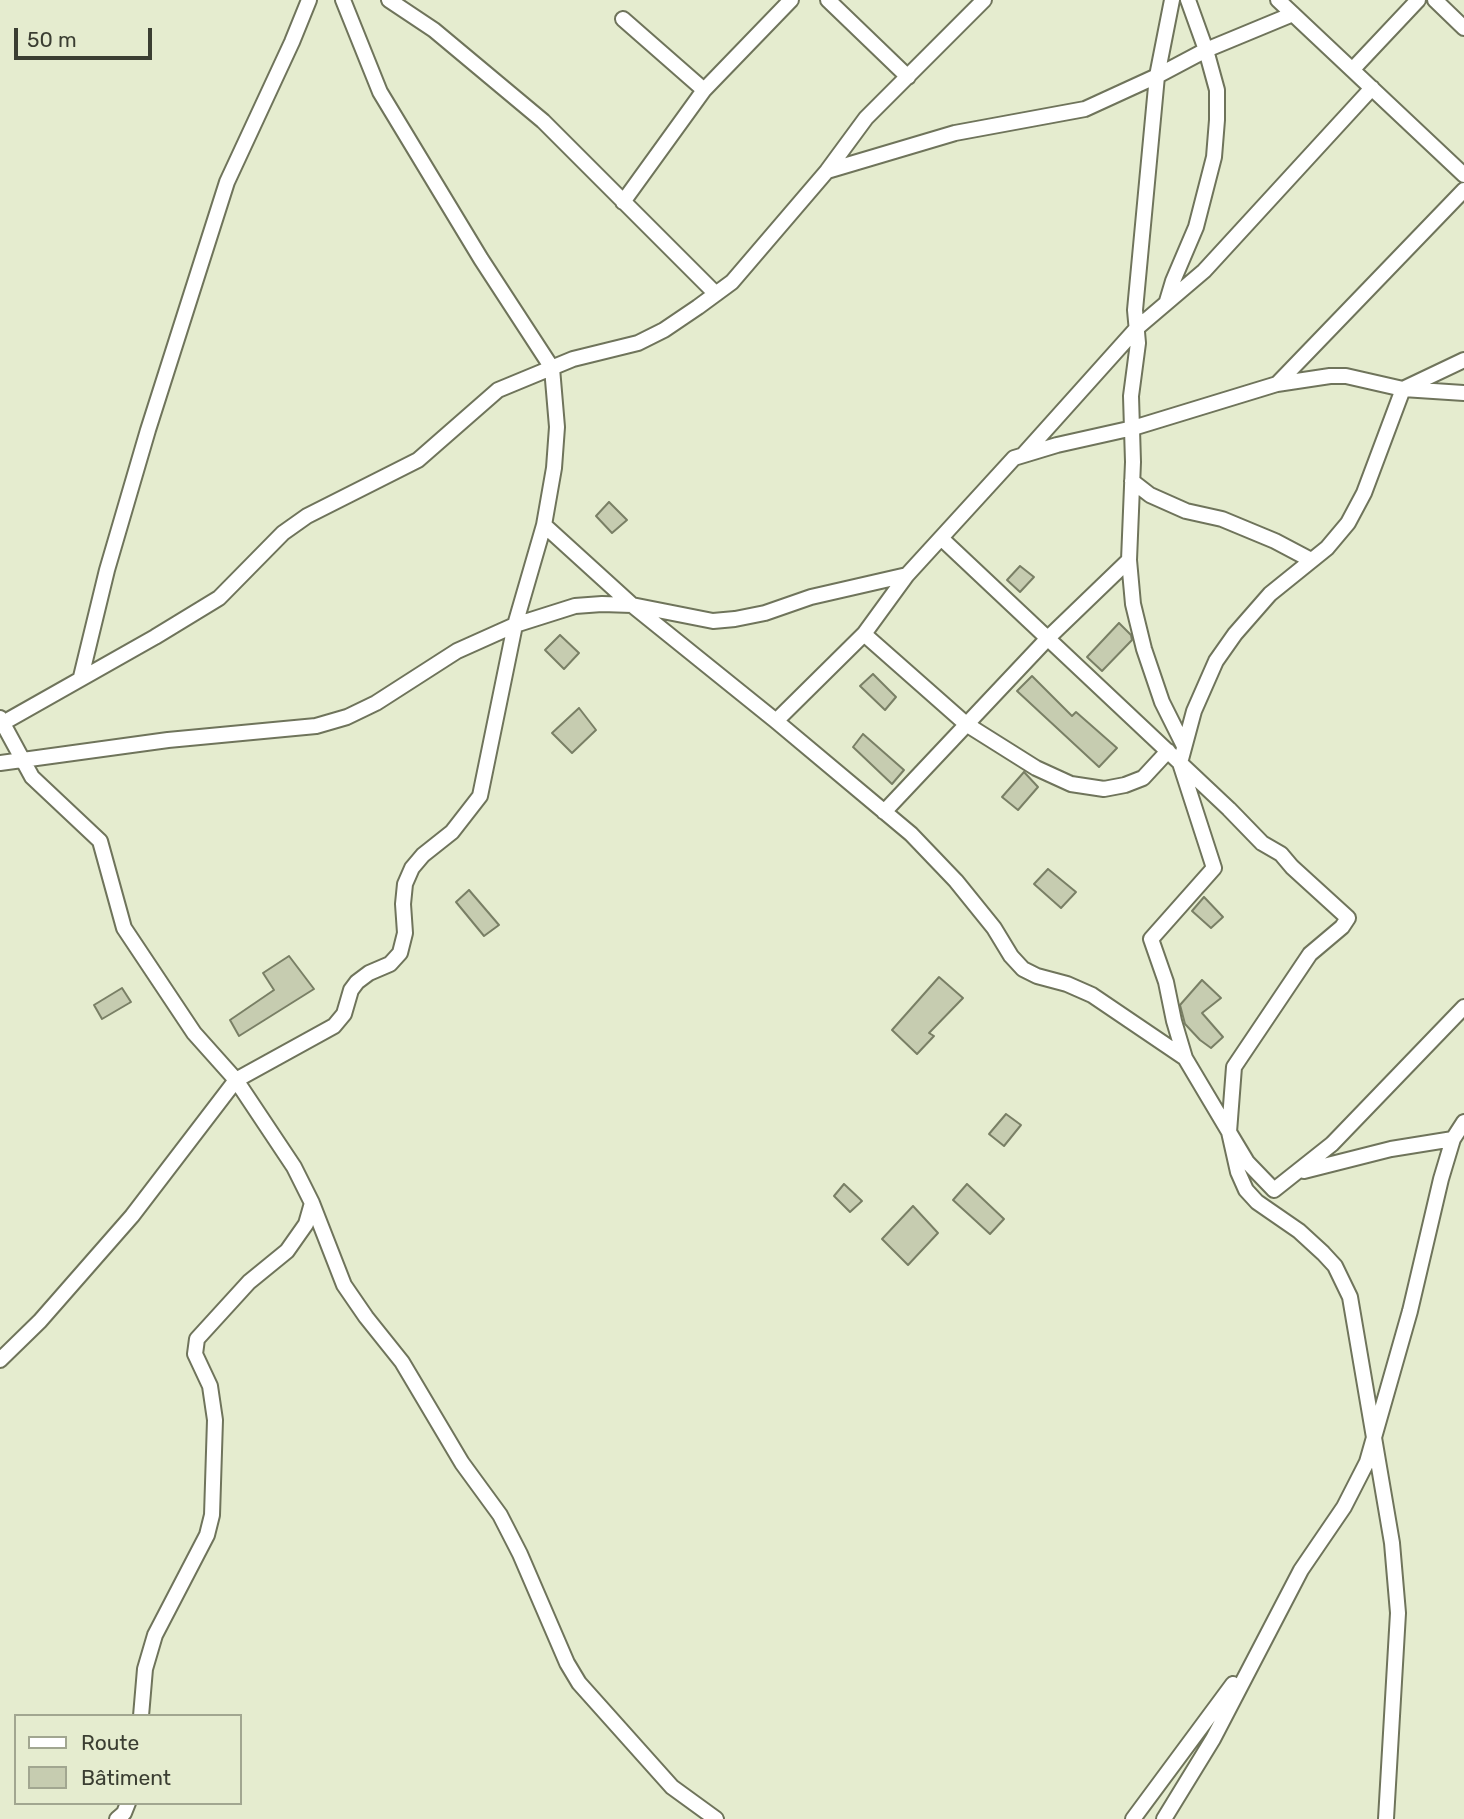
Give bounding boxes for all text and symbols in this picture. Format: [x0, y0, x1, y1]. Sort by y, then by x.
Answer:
scale bar [18, 14, 156, 58]
text: 50 m [27, 27, 77, 52]
legend [14, 1714, 242, 1805]
text: Route [81, 1730, 139, 1755]
text: Bâtiment [81, 1765, 171, 1790]

